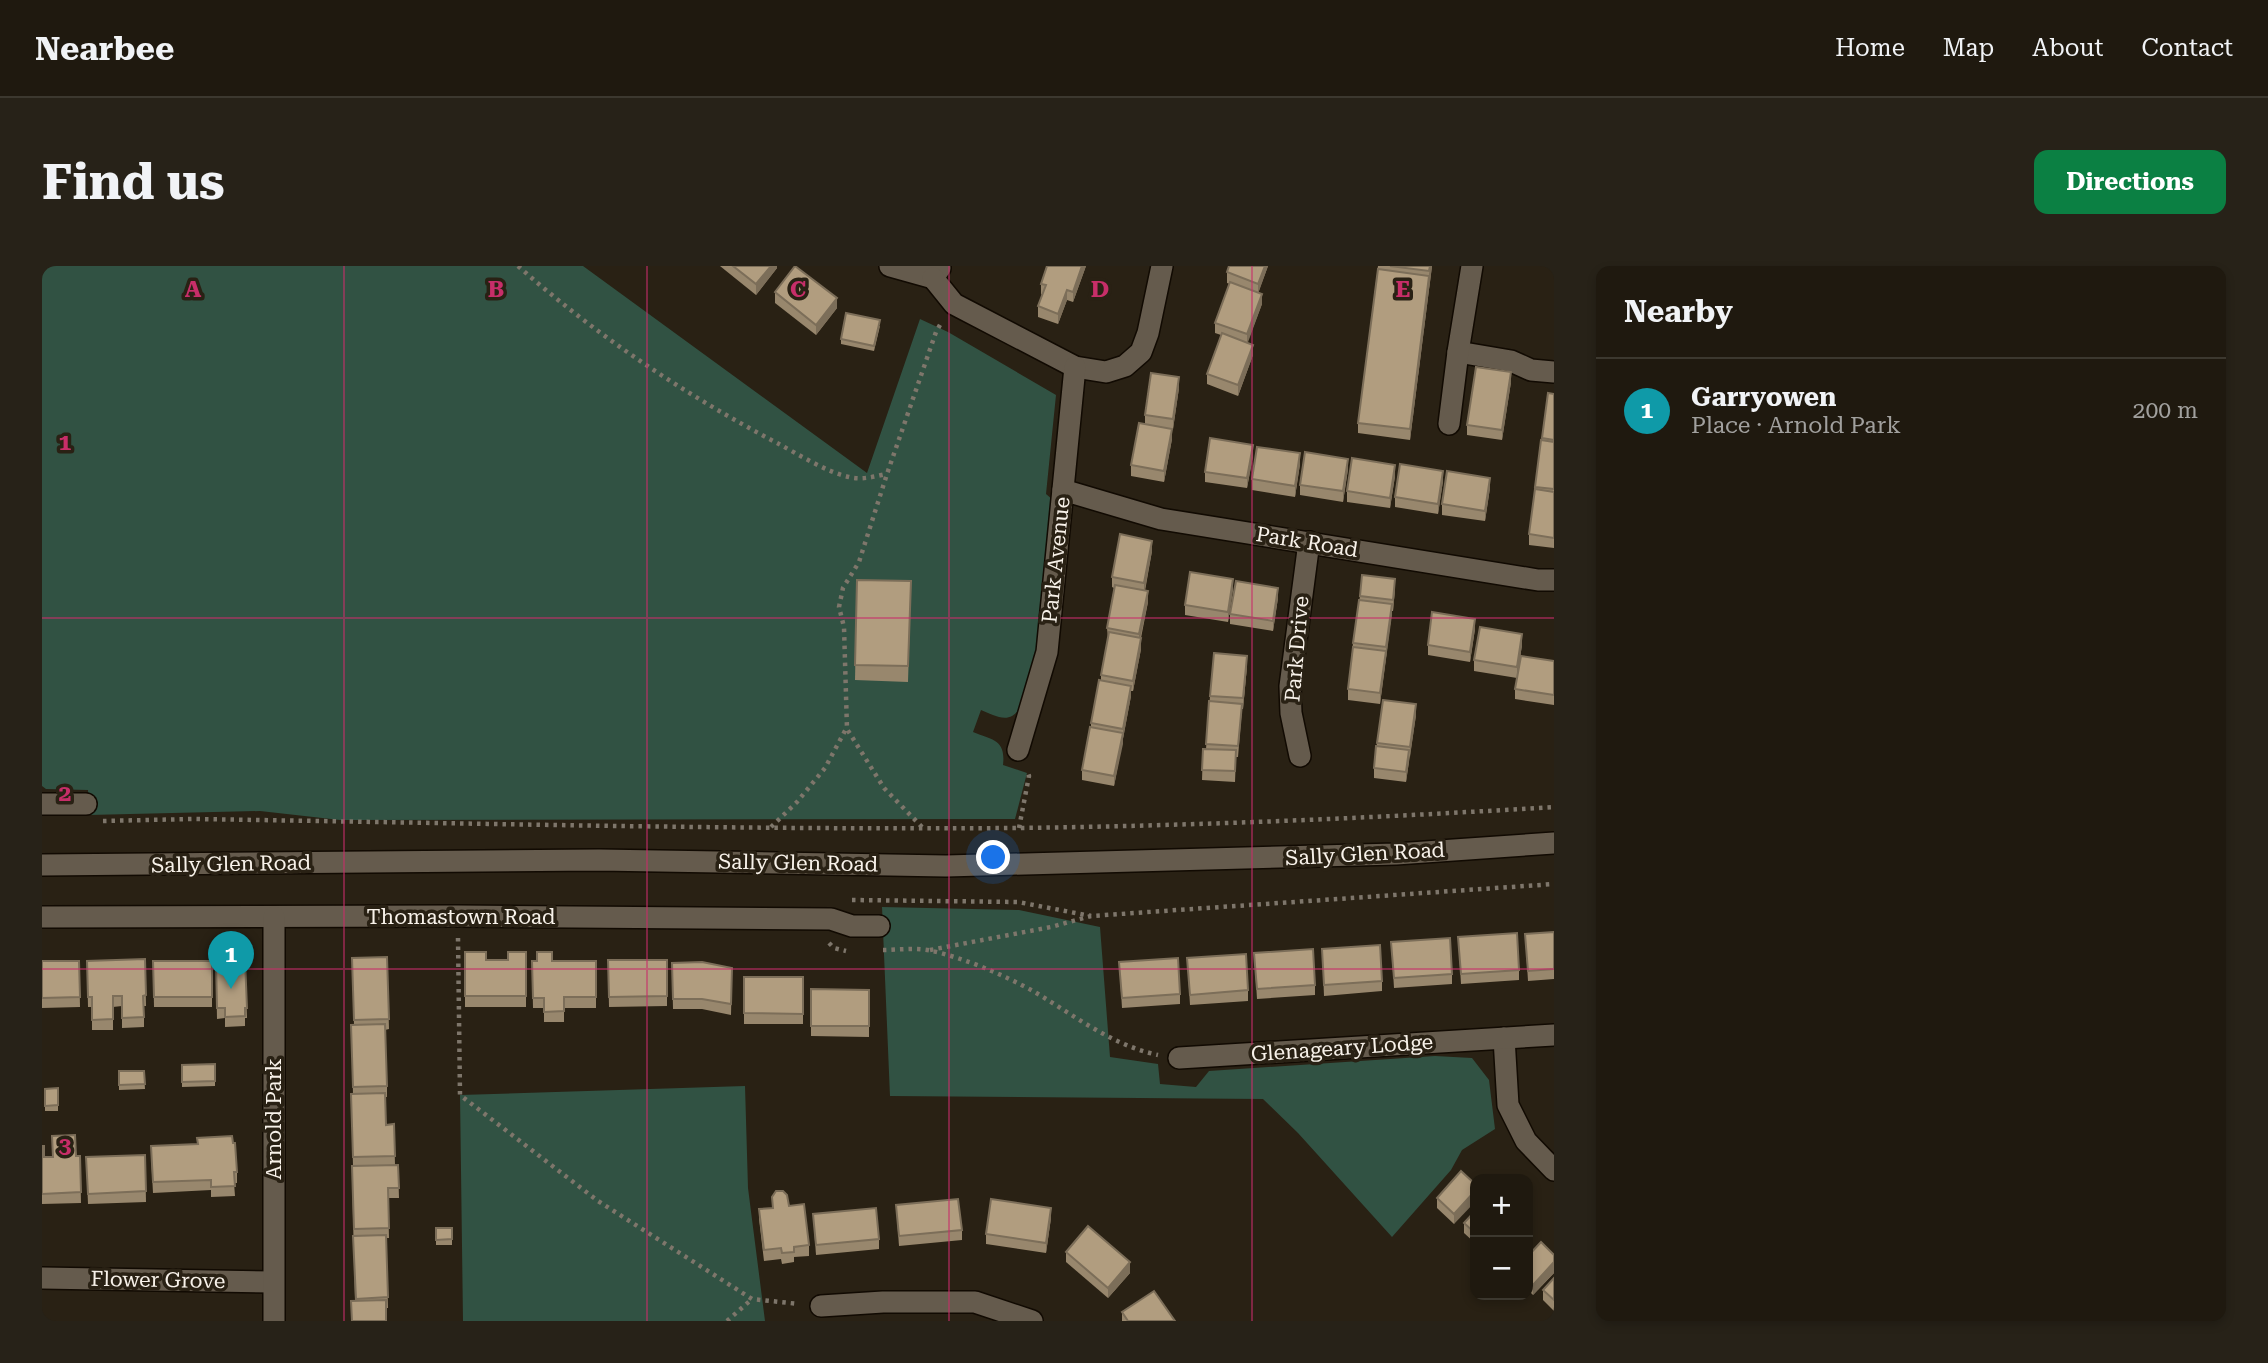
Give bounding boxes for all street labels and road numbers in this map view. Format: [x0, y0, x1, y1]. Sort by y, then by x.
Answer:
street label: Park Avenue [1037, 496, 1075, 624]
street label: Park Road [1254, 522, 1360, 562]
street label: Park Drive [1280, 595, 1314, 703]
street label: Sally Glen Road [1284, 838, 1446, 870]
street label: Sally Glen Road [718, 850, 879, 876]
street label: Sally Glen Road [151, 851, 312, 877]
street label: Thomastown Road [367, 905, 556, 929]
street label: Glenageary Lodge [1250, 1030, 1434, 1066]
street label: Arnold Park [262, 1058, 286, 1180]
street label: Flower Grove [91, 1267, 225, 1293]

